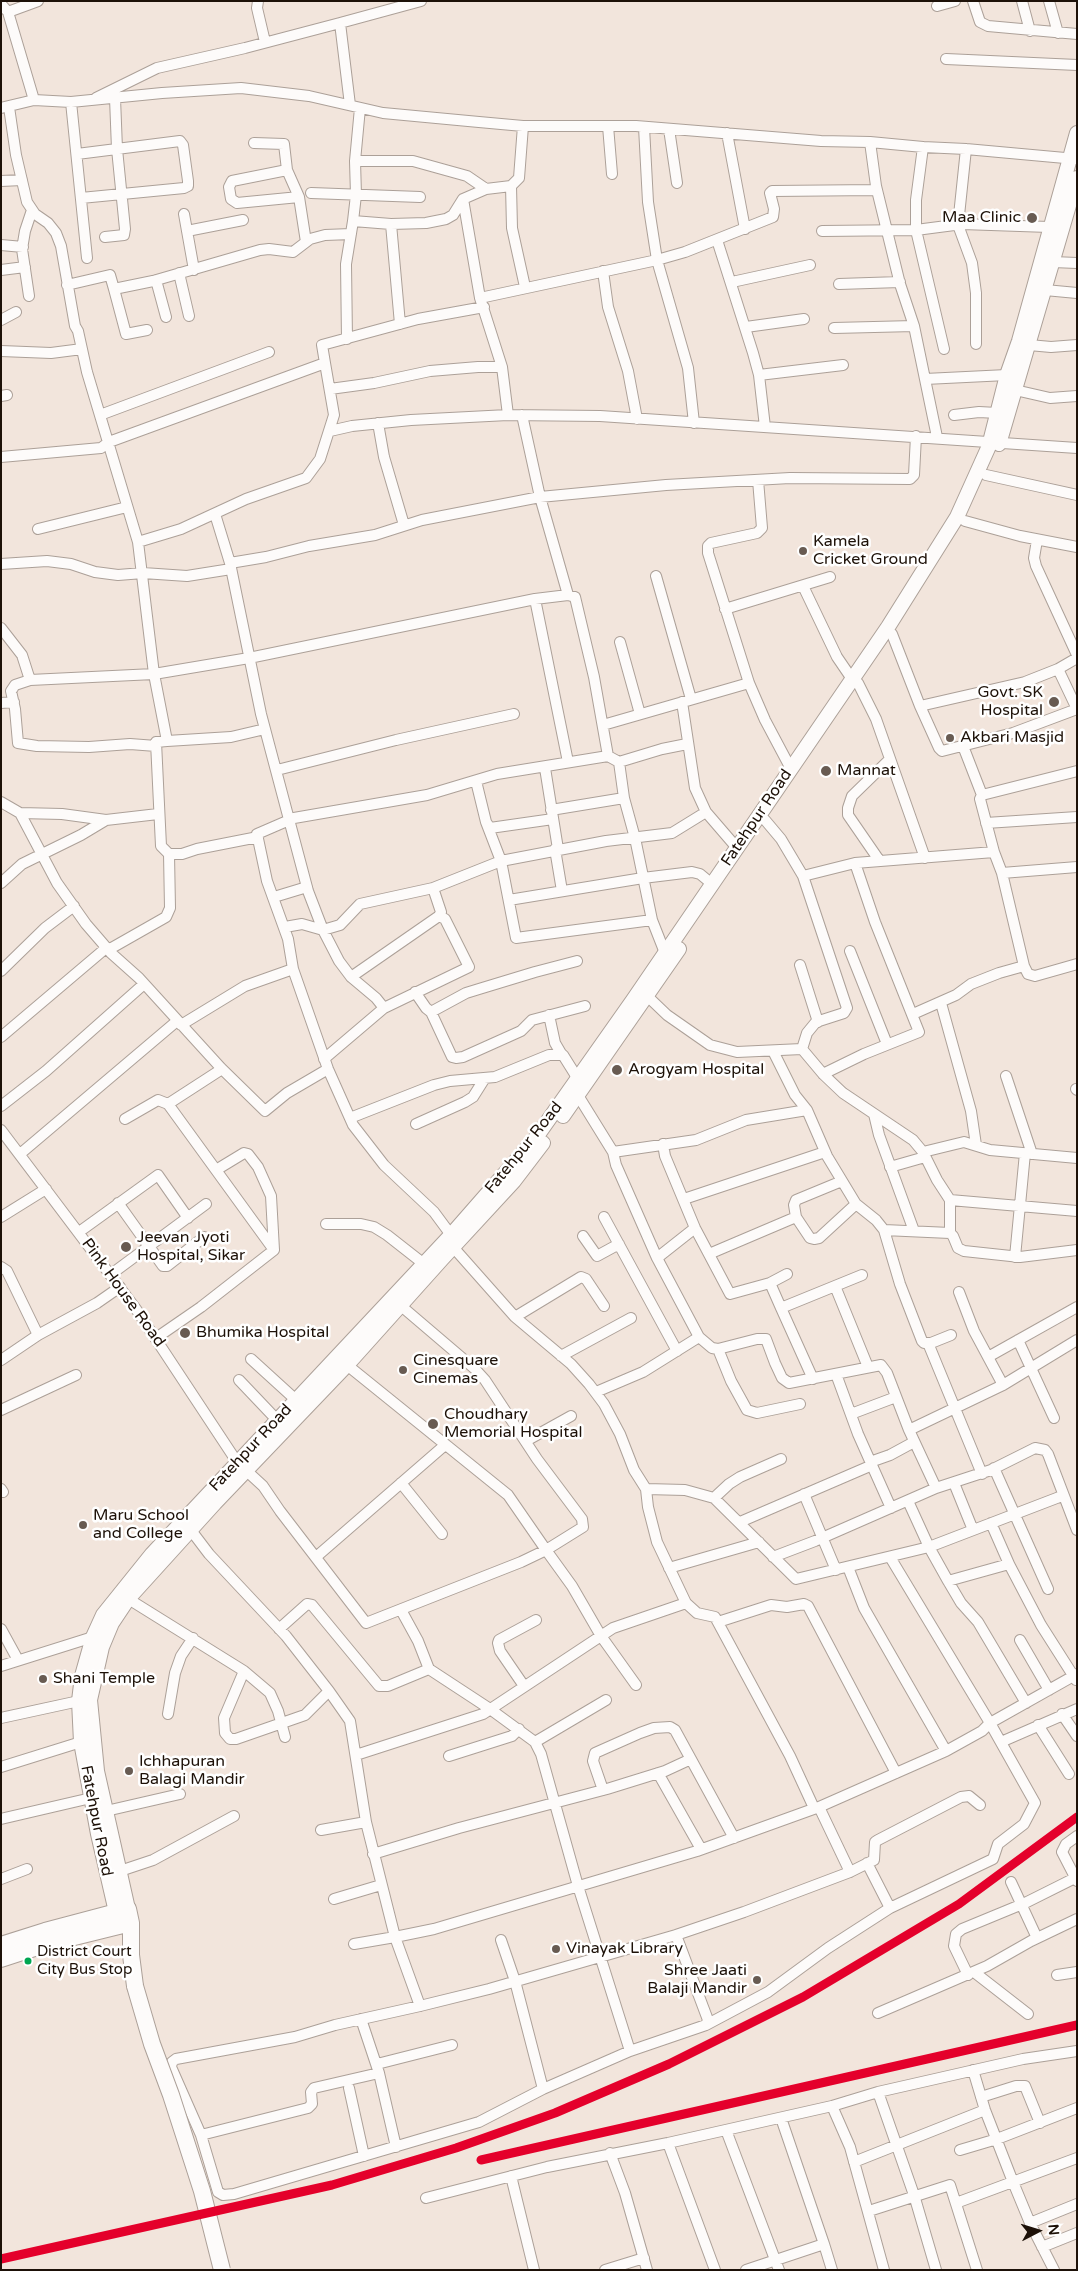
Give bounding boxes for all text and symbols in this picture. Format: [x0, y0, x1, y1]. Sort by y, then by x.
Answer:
place label: Maa Clinic [942, 208, 1021, 228]
marker: Maa Clinic [1025, 211, 1039, 225]
place label: Kamela Cricket Ground [813, 532, 928, 570]
marker: Kamela Cricket Ground [797, 545, 809, 557]
place label: Govt. SK Hospital [977, 683, 1043, 721]
marker: Govt. SK Hospital [1047, 695, 1061, 709]
place label: Akbari Masjid [960, 728, 1064, 748]
marker: Akbari Masjid [944, 732, 956, 744]
place label: Mannat [837, 761, 896, 781]
marker: Mannat [819, 764, 833, 778]
street label: Fatehpur Road [718, 766, 796, 870]
place label: Arogyam Hospital [628, 1060, 764, 1080]
marker: Arogyam Hospital [610, 1063, 624, 1077]
street label: Fatehpur Road [481, 1098, 567, 1198]
place label: Jeevan Jyoti Hospital, Sikar [137, 1228, 245, 1266]
street label: Pink House Road [77, 1235, 169, 1351]
marker: Jeevan Jyoti Hospital, Sikar [119, 1240, 133, 1254]
place label: Bhumika Hospital [196, 1323, 329, 1343]
marker: Bhumika Hospital [178, 1326, 192, 1340]
place label: Cinesquare Cinemas [413, 1351, 498, 1389]
marker: Cinesquare Cinemas [397, 1364, 409, 1376]
street label: Fatehpur Road [206, 1400, 296, 1496]
place label: Choudhary Memorial Hospital [444, 1405, 582, 1443]
marker: Choudhary Memorial Hospital [426, 1417, 440, 1431]
place label: Maru School and College [93, 1506, 189, 1544]
marker: Maru School and College [77, 1519, 89, 1531]
place label: Shani Temple [53, 1669, 155, 1689]
marker: Shani Temple [37, 1673, 49, 1685]
place label: Ichhapuran Balagi Mandir [139, 1752, 245, 1790]
street label: Fatehpur Road [76, 1764, 116, 1878]
marker: Ichhapuran Balagi Mandir [123, 1765, 135, 1777]
place label: Vinayak Library [566, 1939, 683, 1959]
place label: District Court City Bus Stop [37, 1943, 132, 1978]
marker: Vinayak Library [550, 1943, 562, 1955]
marker: District Court City Bus Stop [23, 1956, 33, 1966]
place label: Shree Jaati Balaji Mandir [647, 1961, 747, 1999]
marker: Shree Jaati Balaji Mandir [751, 1974, 763, 1986]
north arrow [1013, 2206, 1063, 2256]
text: N [1044, 2223, 1062, 2236]

